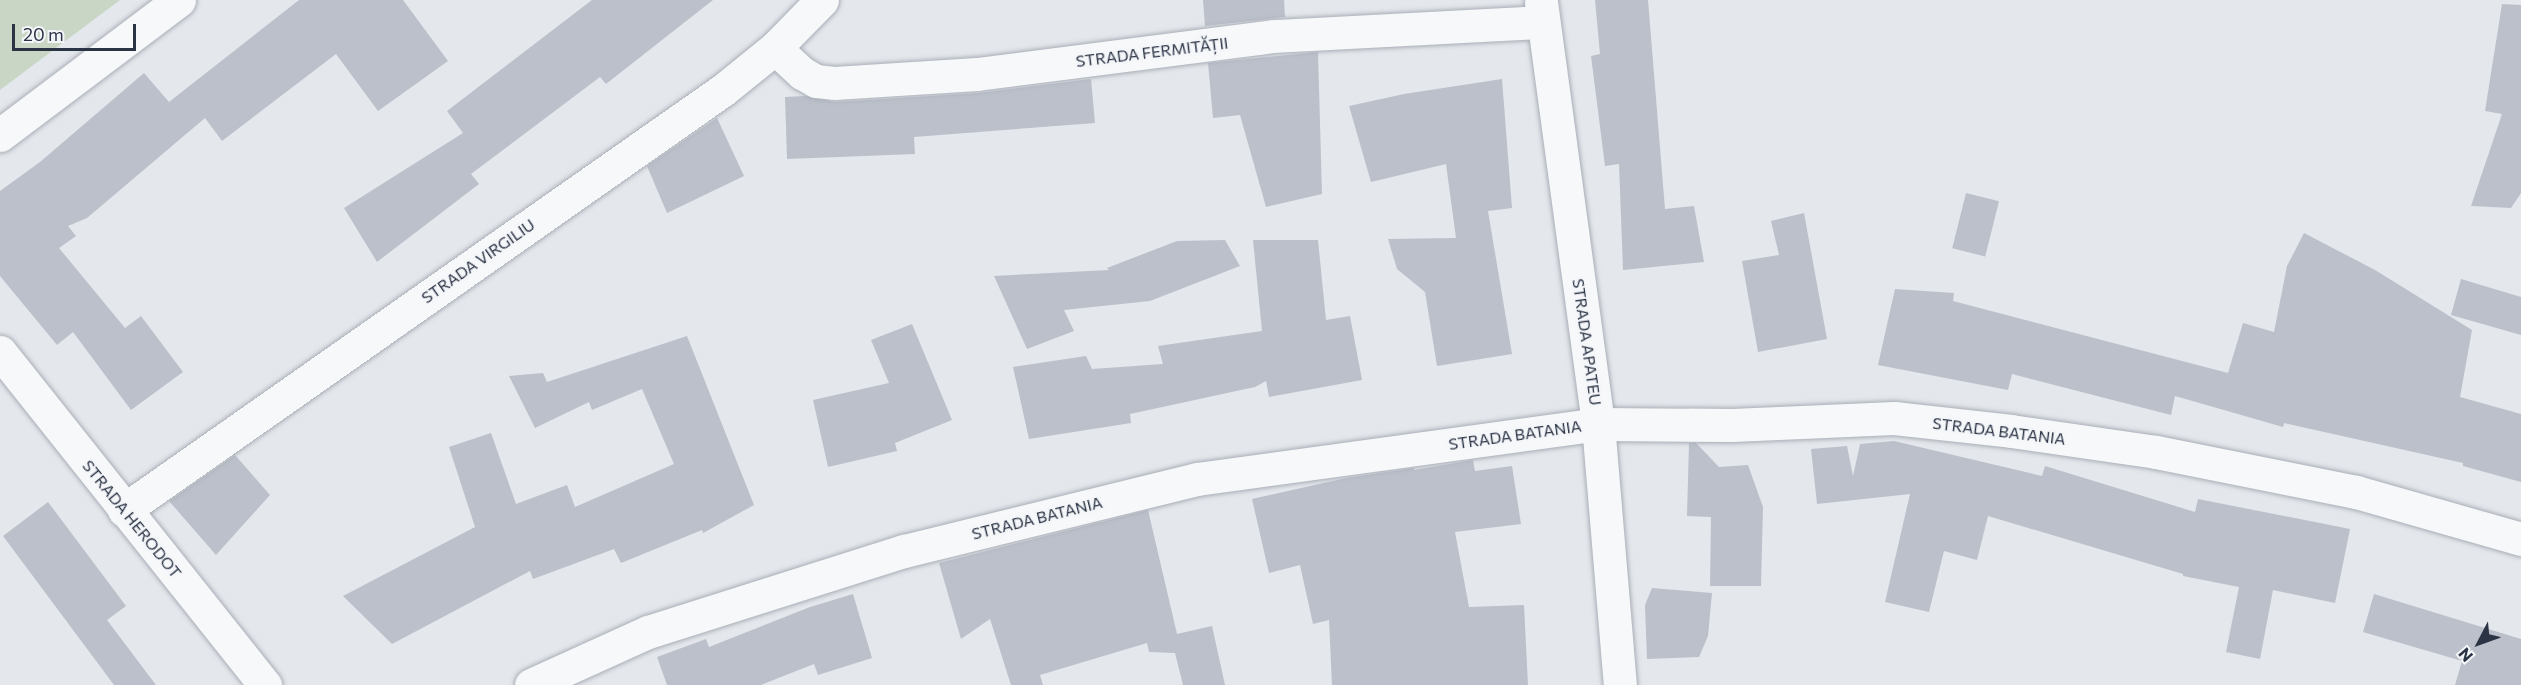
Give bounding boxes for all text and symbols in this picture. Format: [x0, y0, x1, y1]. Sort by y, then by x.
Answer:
scale bar [15, 12, 140, 50]
text: 20 m [23, 23, 64, 45]
street label: STRADA FERMITĂȚII [1075, 33, 1229, 71]
street label: STRADA VIRGILIU [418, 215, 538, 307]
street label: STRADA APATEU [1569, 277, 1605, 407]
street label: STRADA BATANIA [1931, 413, 2067, 449]
street label: STRADA BATANIA [1447, 416, 1583, 454]
street label: STRADA HERODOT [79, 456, 185, 582]
street label: STRADA BATANIA [970, 492, 1104, 544]
north arrow [2449, 613, 2509, 673]
text: N [2454, 644, 2476, 666]

